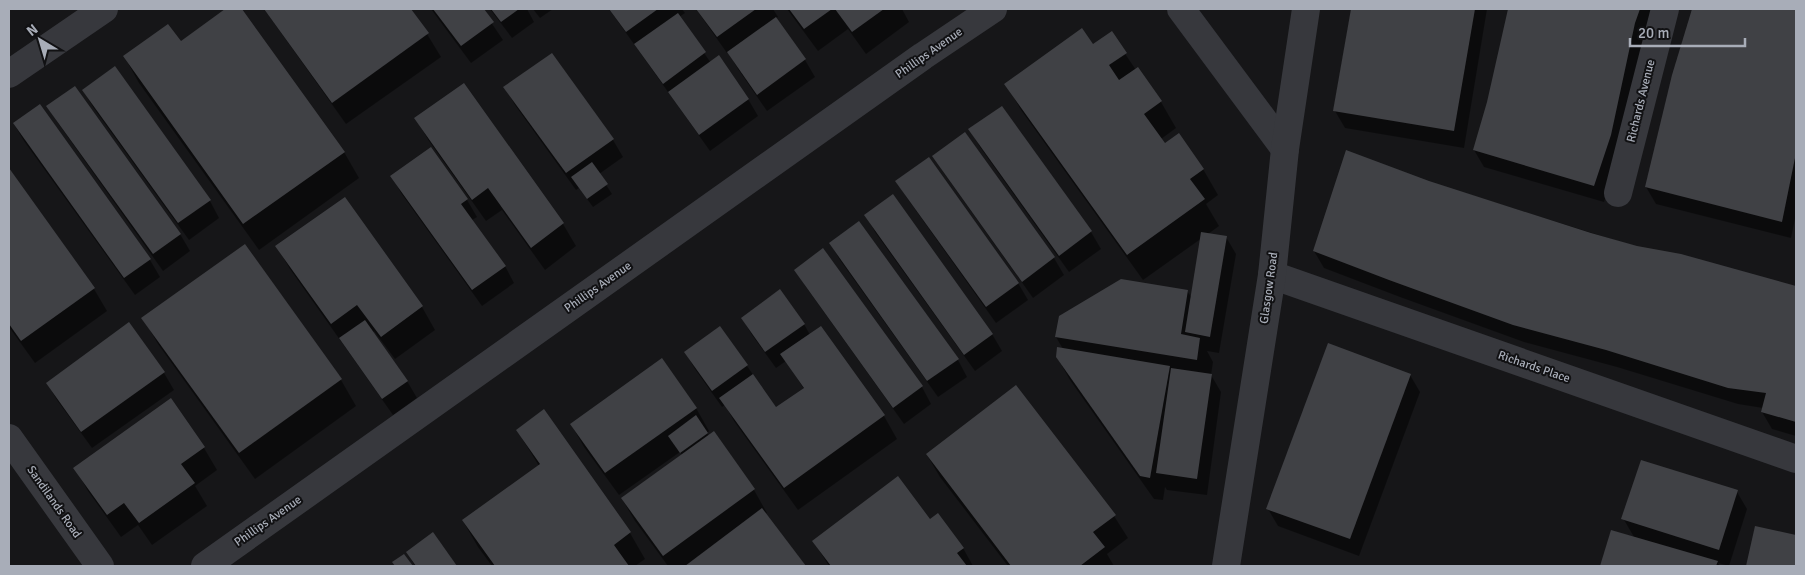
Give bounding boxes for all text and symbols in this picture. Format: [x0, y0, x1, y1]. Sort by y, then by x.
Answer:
north arrow [15, 15, 65, 65]
scale bar [1630, 15, 1745, 47]
text: N [23, 20, 41, 40]
street label: Phillips Avenue [893, 24, 965, 82]
text: 20 m [1638, 24, 1669, 42]
street label: Richards Avenue [1623, 58, 1659, 144]
street label: Glasgow Road [1257, 251, 1281, 325]
street label: Phillips Avenue [562, 258, 634, 316]
street label: Richards Place [1496, 348, 1572, 386]
street label: Sandilands Road [23, 463, 85, 541]
street label: Phillips Avenue [232, 492, 304, 550]

